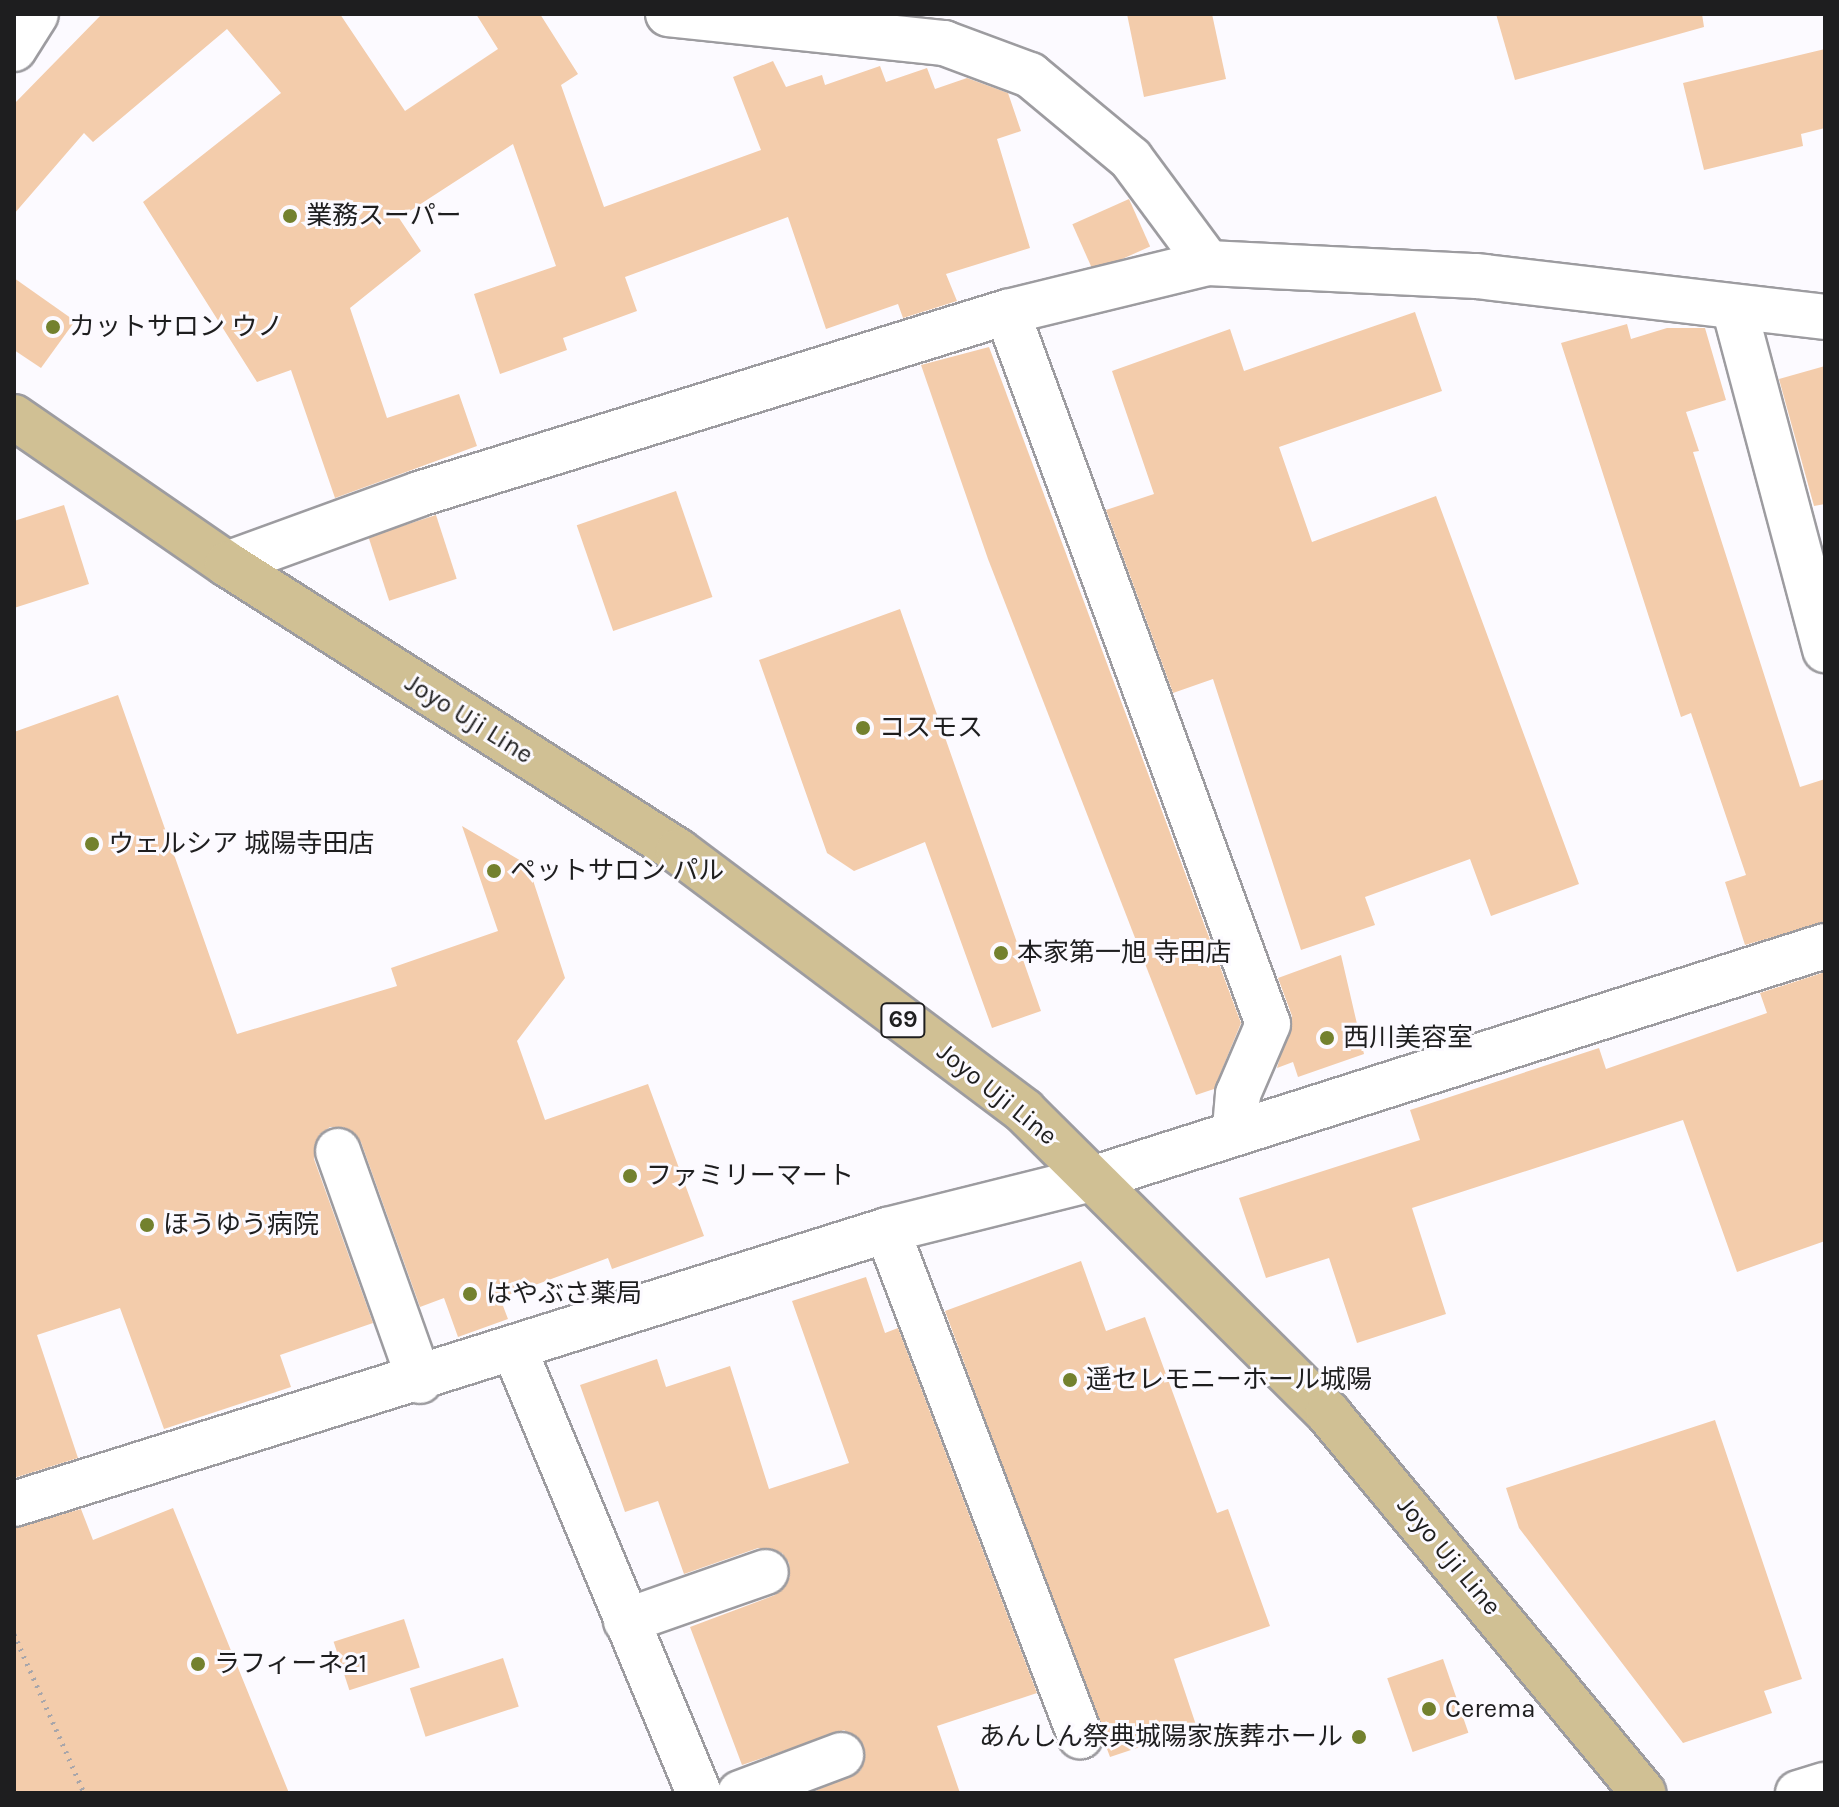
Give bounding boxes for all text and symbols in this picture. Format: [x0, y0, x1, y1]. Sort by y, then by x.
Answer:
place label: 業務スーパー [306, 200, 462, 232]
marker: 業務スーパー [281, 207, 299, 225]
place label: カットサロン ウノ [69, 311, 283, 343]
marker: カットサロン ウノ [44, 318, 62, 336]
street label: Joyo Uji Line [399, 667, 539, 771]
place label: コスモス [879, 712, 983, 744]
marker: コスモス [854, 719, 872, 737]
place label: ウェルシア 城陽寺田店 [108, 828, 374, 860]
marker: ウェルシア 城陽寺田店 [83, 835, 101, 853]
place label: ペットサロン パル [510, 855, 724, 887]
marker: ペットサロン パル [485, 862, 503, 880]
place label: 本家第一旭 寺田店 [1017, 937, 1231, 969]
marker: 本家第一旭 寺田店 [992, 944, 1010, 962]
road number: 69 [879, 1000, 927, 1040]
place label: 西川美容室 [1343, 1022, 1473, 1054]
marker: 西川美容室 [1318, 1029, 1336, 1047]
street label: Joyo Uji Line [931, 1036, 1063, 1152]
place label: ファミリーマート [646, 1160, 854, 1192]
marker: ファミリーマート [621, 1167, 639, 1185]
place label: ほうゆう病院 [163, 1209, 319, 1241]
marker: ほうゆう病院 [138, 1216, 156, 1234]
place label: はやぶさ薬局 [486, 1278, 642, 1310]
marker: はやぶさ薬局 [461, 1285, 479, 1303]
place label: 遥セレモニーホール城陽 [1086, 1364, 1372, 1396]
marker: 遥セレモニーホール城陽 [1061, 1371, 1079, 1389]
street label: Joyo Uji Line [1390, 1490, 1508, 1622]
place label: ラフィーネ21 [214, 1648, 368, 1680]
marker: ラフィーネ21 [189, 1655, 207, 1673]
place label: Cerema [1445, 1693, 1536, 1725]
marker: Cerema [1420, 1700, 1438, 1718]
place label: あんしん祭典城陽家族葬ホール [979, 1721, 1343, 1753]
marker: あんしん祭典城陽家族葬ホール [1350, 1728, 1368, 1746]

